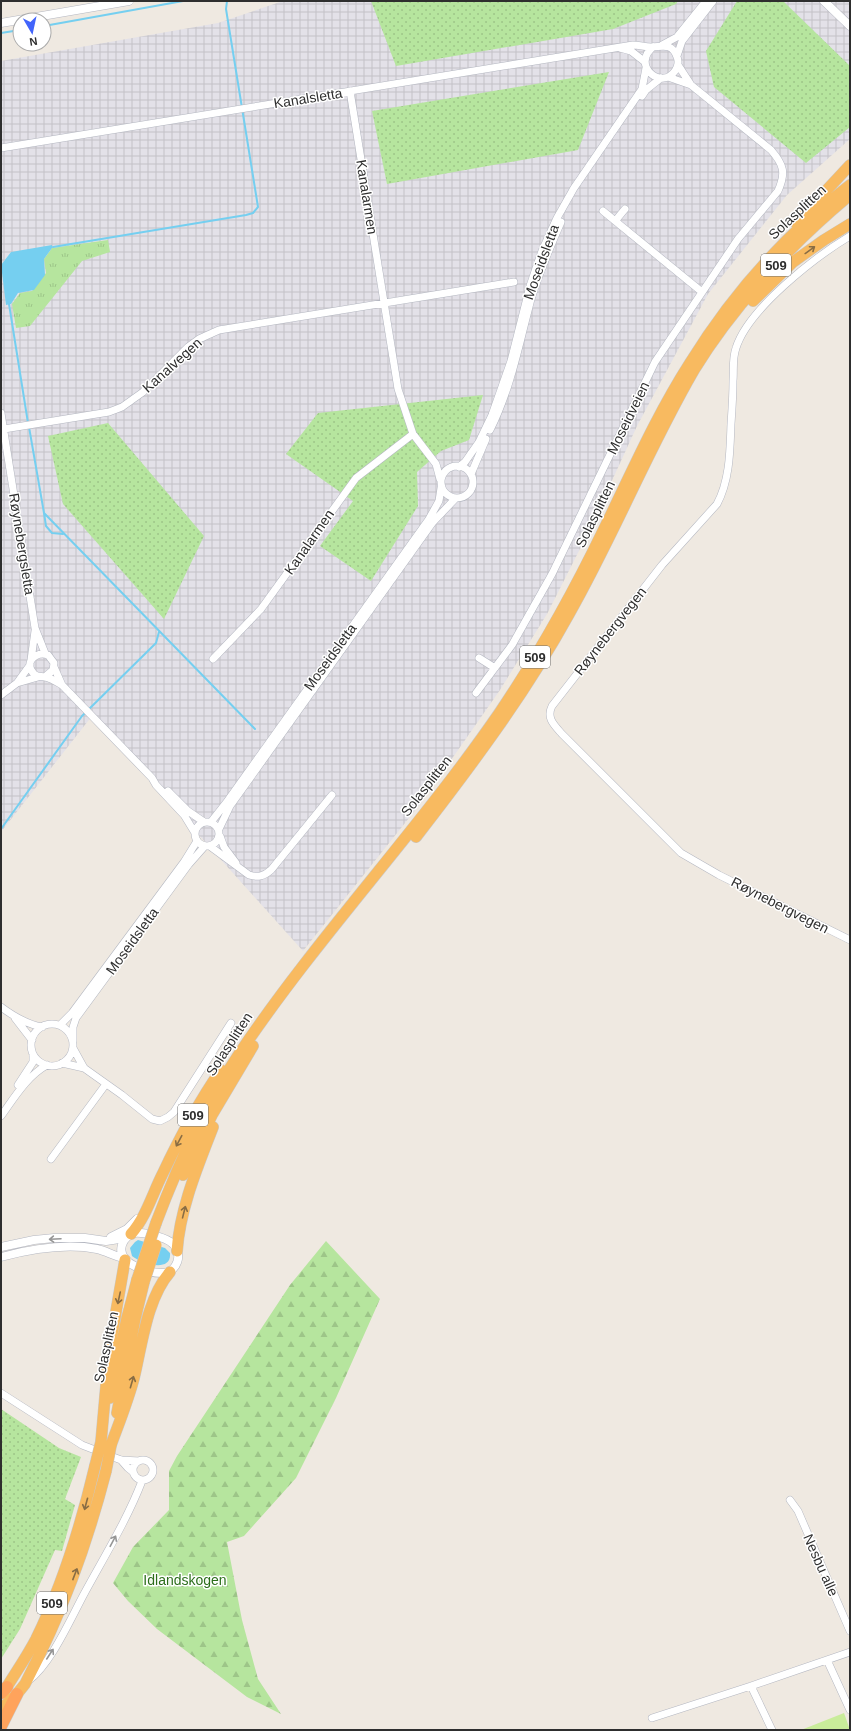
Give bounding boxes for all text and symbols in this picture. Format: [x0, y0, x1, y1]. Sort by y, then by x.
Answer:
north arrow [12, 12, 52, 52]
text: N [29, 35, 38, 48]
street label: Kanalsletta [273, 85, 344, 111]
street label: Kanalarmen [353, 158, 381, 236]
street label: Solasplitten [765, 181, 829, 243]
street label: Moseidsletta [520, 222, 562, 302]
one-way arrow [804, 245, 815, 254]
road number: 509 [761, 254, 791, 276]
street label: Kanalvegen [139, 334, 205, 396]
street label: Moseidveien [604, 379, 652, 457]
street label: Solasplitten [572, 478, 618, 550]
street label: Røynebergsletta [6, 492, 38, 596]
street label: Kanalarmen [281, 506, 337, 578]
street label: Røynebergvegen [571, 584, 649, 678]
street label: Moseidsletta [300, 620, 360, 693]
road number: 509 [520, 646, 550, 668]
street label: Solasplitten [397, 753, 455, 819]
street label: Røynebergvegen [729, 873, 831, 937]
street label: Moseidsletta [102, 904, 162, 977]
street label: Solasplitten [203, 1009, 255, 1079]
road number: 509 [178, 1104, 208, 1126]
one-way arrow [175, 1135, 182, 1147]
one-way arrow [180, 1206, 188, 1219]
one-way arrow [49, 1235, 62, 1242]
one-way arrow [114, 1292, 122, 1305]
street label: Solasplitten [91, 1310, 121, 1384]
one-way arrow [129, 1375, 136, 1388]
one-way arrow [82, 1497, 89, 1510]
street label: Nesbu alle [800, 1532, 842, 1599]
one-way arrow [110, 1535, 117, 1547]
one-way arrow [71, 1569, 79, 1581]
park label: Idlandskogen [143, 1572, 227, 1588]
road number: 509 [37, 1592, 67, 1614]
one-way arrow [46, 1649, 54, 1660]

